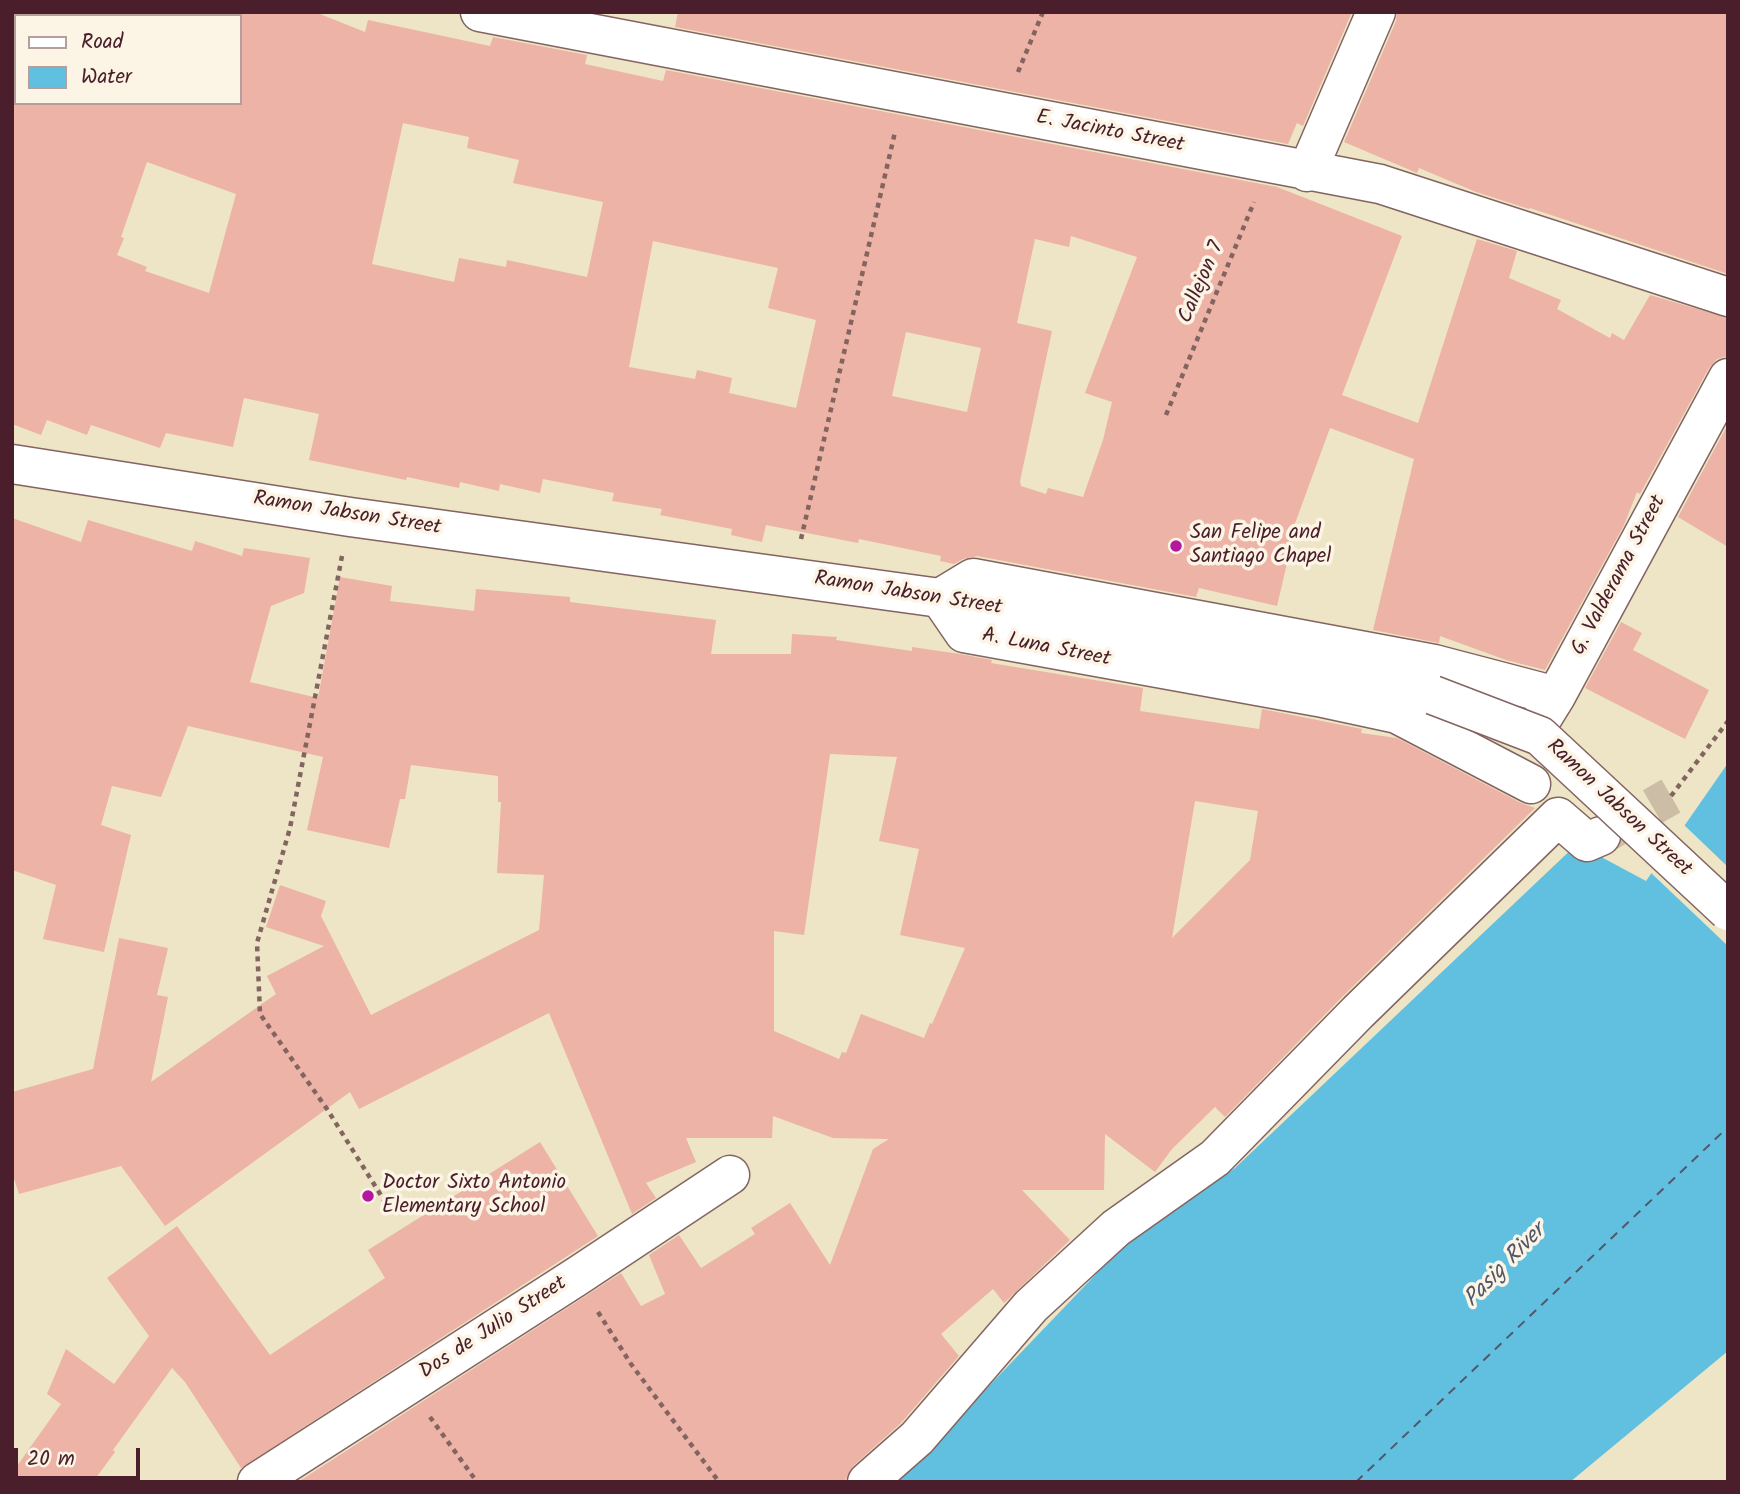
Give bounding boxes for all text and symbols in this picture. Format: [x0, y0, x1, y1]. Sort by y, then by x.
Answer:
legend [14, 14, 242, 105]
text: Road [81, 26, 123, 59]
text: Water [81, 61, 132, 94]
street label: E. Jacinto Street [1034, 106, 1186, 160]
street label: Callejon 7 [1175, 238, 1231, 328]
street label: Ramon Jabson Street [251, 488, 443, 542]
street label: G. Valderama Street [1567, 492, 1673, 660]
place label: San Felipe and Santiago Chapel [1190, 521, 1331, 571]
marker: San Felipe and Santiago Chapel [1168, 538, 1184, 554]
street label: Ramon Jabson Street [812, 568, 1004, 622]
street label: A. Luna Street [980, 624, 1112, 674]
street label: Ramon Jabson Street [1540, 735, 1696, 883]
place label: Doctor Sixto Antonio Elementary School [382, 1171, 566, 1221]
marker: Doctor Sixto Antonio Elementary School [360, 1188, 376, 1204]
water label: Pasig River [1460, 1220, 1552, 1314]
street label: Dos de Julio Street [416, 1272, 572, 1386]
scale bar [18, 1434, 144, 1478]
text: 20 m [27, 1443, 75, 1476]

